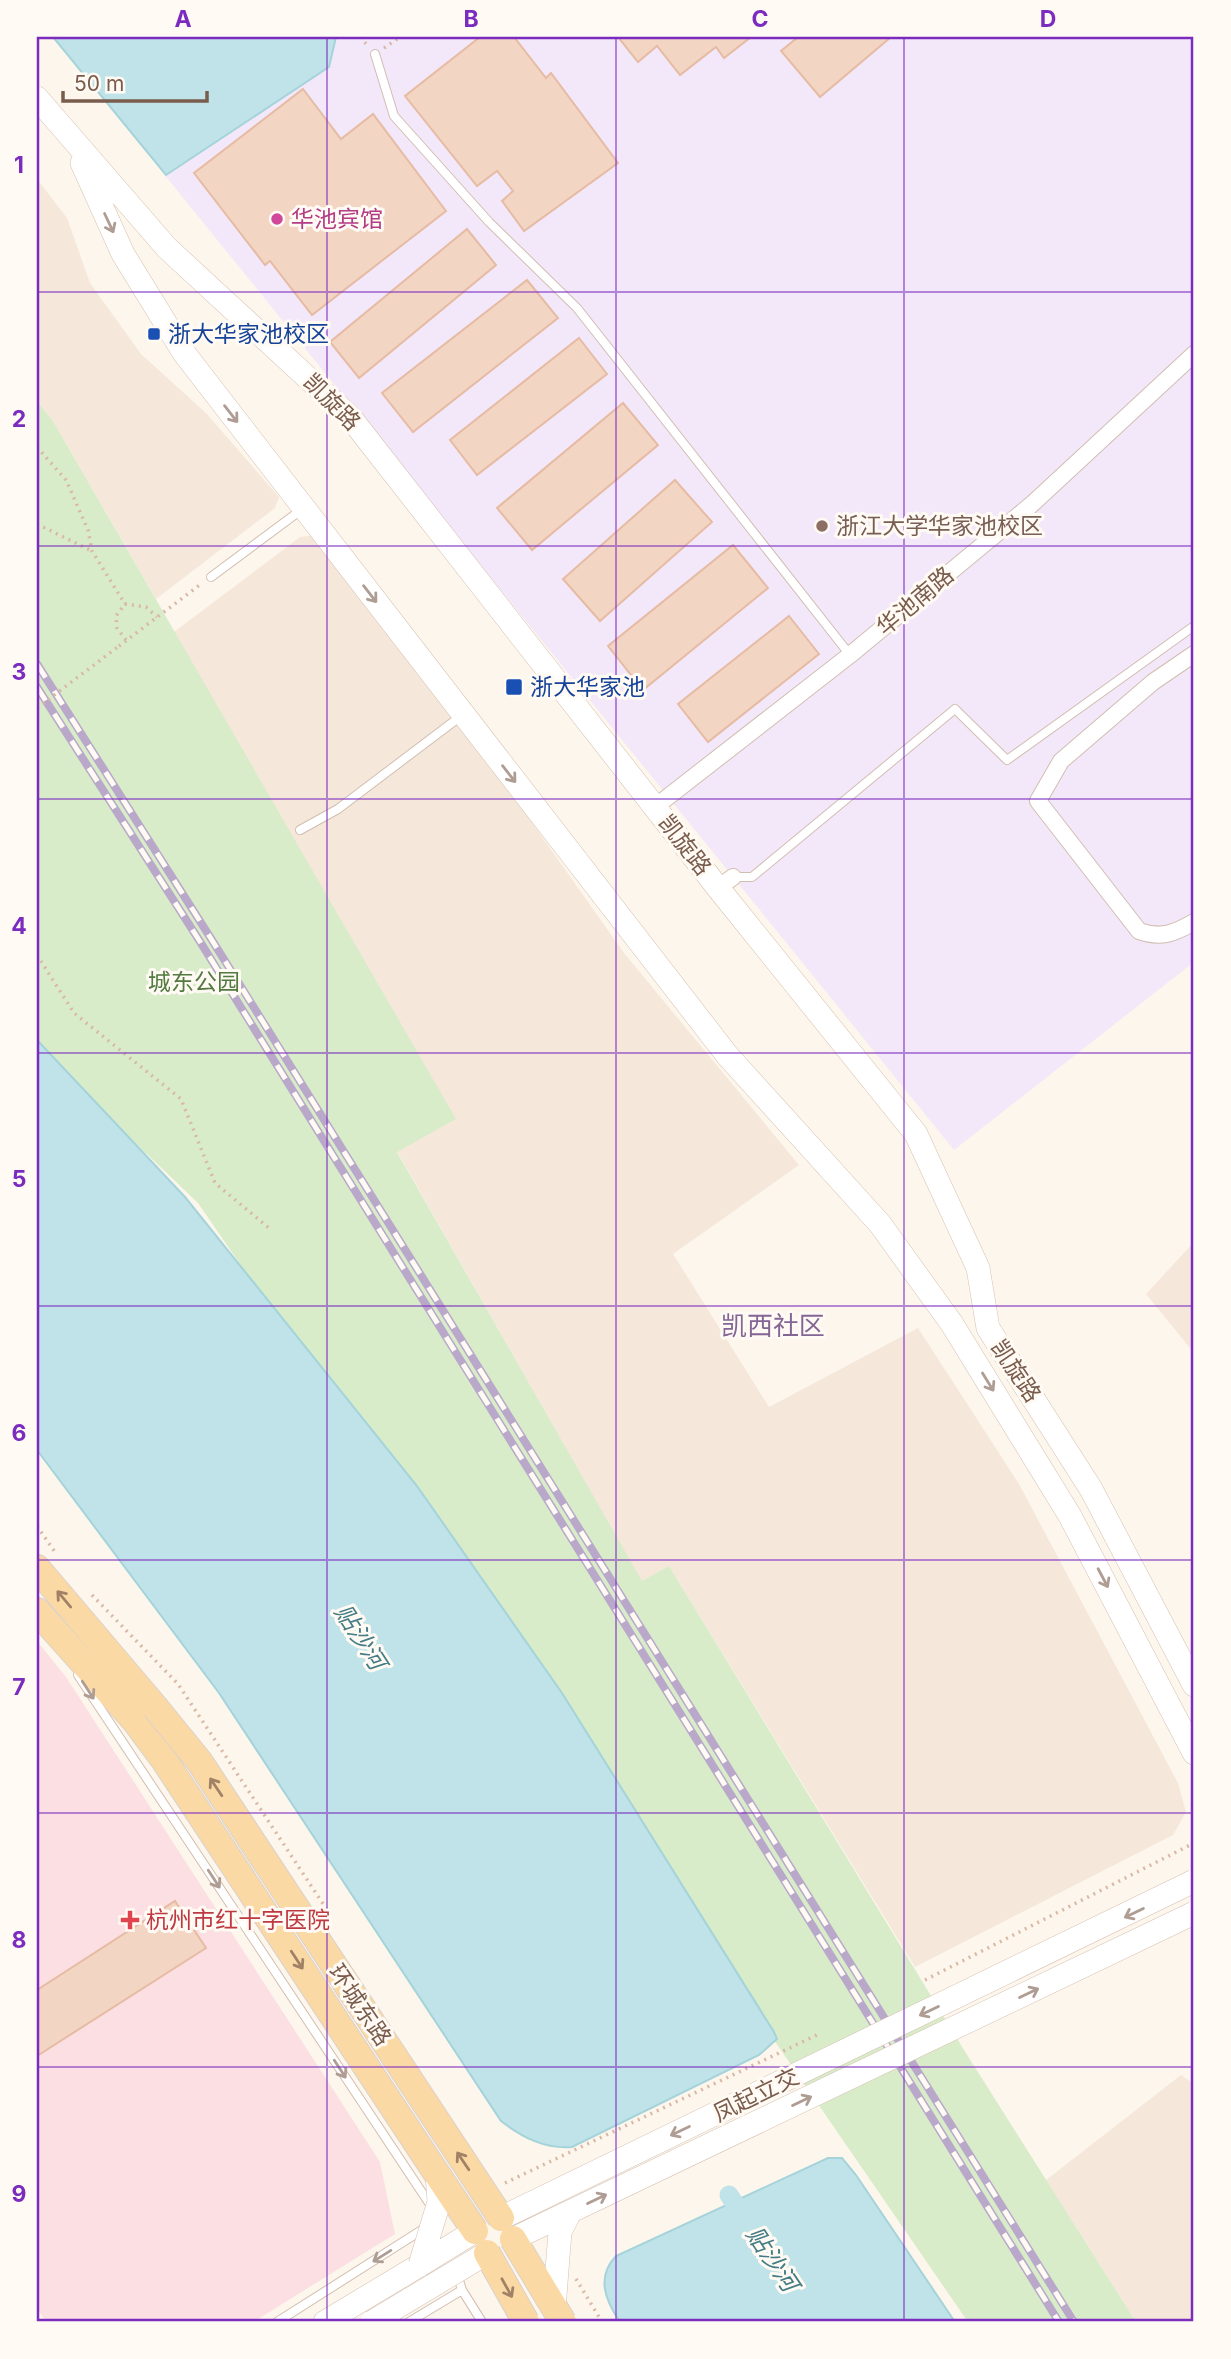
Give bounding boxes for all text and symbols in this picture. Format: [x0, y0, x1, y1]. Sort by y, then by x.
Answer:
text: A [174, 5, 192, 33]
text: B [463, 5, 479, 33]
text: C [751, 5, 769, 33]
text: D [1040, 5, 1056, 33]
scale bar [63, 60, 206, 104]
text: 50 m [74, 71, 124, 96]
text: 1 [14, 151, 24, 179]
place label: 华池宾馆 [291, 205, 383, 233]
marker: 华池宾馆 [269, 211, 285, 227]
one-way arrow [103, 212, 116, 233]
place label: 浙大华家池校区 [168, 320, 329, 348]
marker: 浙大华家池校区 [146, 326, 162, 342]
street label: 凯旋路 [298, 368, 366, 436]
one-way arrow [224, 404, 239, 423]
text: 2 [12, 405, 26, 433]
place label: 浙江大学华家池校区 [836, 512, 1043, 540]
marker: 浙江大学华家池校区 [814, 518, 830, 534]
street label: 华池南路 [871, 561, 959, 641]
one-way arrow [363, 584, 378, 603]
text: 3 [12, 658, 26, 686]
place label: 浙大华家池 [530, 673, 645, 701]
marker: 浙大华家池 [504, 677, 524, 697]
one-way arrow [502, 764, 517, 782]
street label: 凯旋路 [653, 809, 717, 881]
text: 4 [11, 912, 27, 940]
park label: 城东公园 [148, 968, 240, 996]
text: 5 [12, 1165, 26, 1193]
district label: 凯西社区 [721, 1310, 825, 1341]
street label: 凯旋路 [985, 1335, 1047, 1407]
one-way arrow [981, 1372, 995, 1392]
text: 6 [12, 1419, 26, 1447]
one-way arrow [1097, 1567, 1110, 1588]
one-way arrow [56, 1591, 71, 1609]
water label: 贴沙河 [329, 1599, 394, 1678]
text: 7 [12, 1673, 26, 1701]
one-way arrow [80, 1680, 95, 1699]
one-way arrow [209, 1778, 223, 1798]
one-way arrow [207, 1869, 222, 1888]
place label: 杭州市红十字医院 [146, 1906, 330, 1934]
one-way arrow [1124, 1906, 1145, 1920]
marker: 杭州市红十字医院 [120, 1910, 140, 1930]
text: 8 [12, 1926, 26, 1954]
one-way arrow [289, 1950, 304, 1969]
street label: 环城东路 [323, 1959, 397, 2051]
one-way arrow [1018, 1985, 1039, 1999]
one-way arrow [919, 2005, 940, 2019]
one-way arrow [333, 2059, 347, 2078]
street label: 凤起立交 [709, 2062, 803, 2128]
one-way arrow [791, 2094, 812, 2107]
one-way arrow [670, 2125, 691, 2139]
one-way arrow [456, 2152, 471, 2171]
text: 9 [12, 2180, 26, 2208]
one-way arrow [586, 2192, 607, 2206]
water label: 贴沙河 [740, 2221, 807, 2300]
one-way arrow [372, 2249, 392, 2263]
one-way arrow [500, 2277, 514, 2297]

